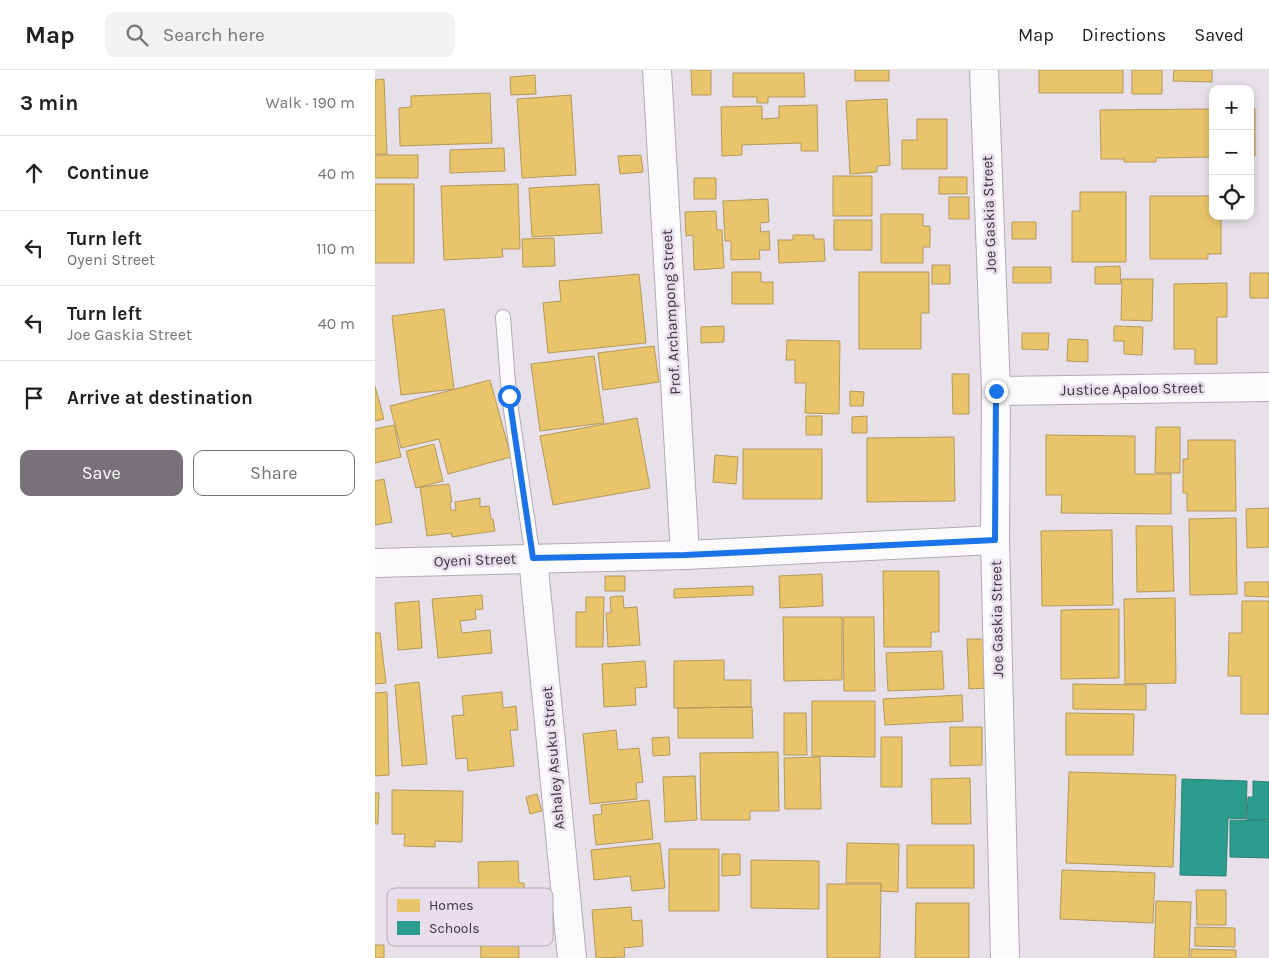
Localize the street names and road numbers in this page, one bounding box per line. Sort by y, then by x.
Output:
street label: Joe Gaskia Street [978,155,1000,273]
street label: Prof. Archampong Street [658,228,684,395]
street label: Justice Apaloo Street [1060,379,1204,399]
street label: Oyeni Street [433,550,517,570]
street label: Joe Gaskia Street [987,560,1007,678]
street label: Ashaley Asuku Street [538,685,568,831]

